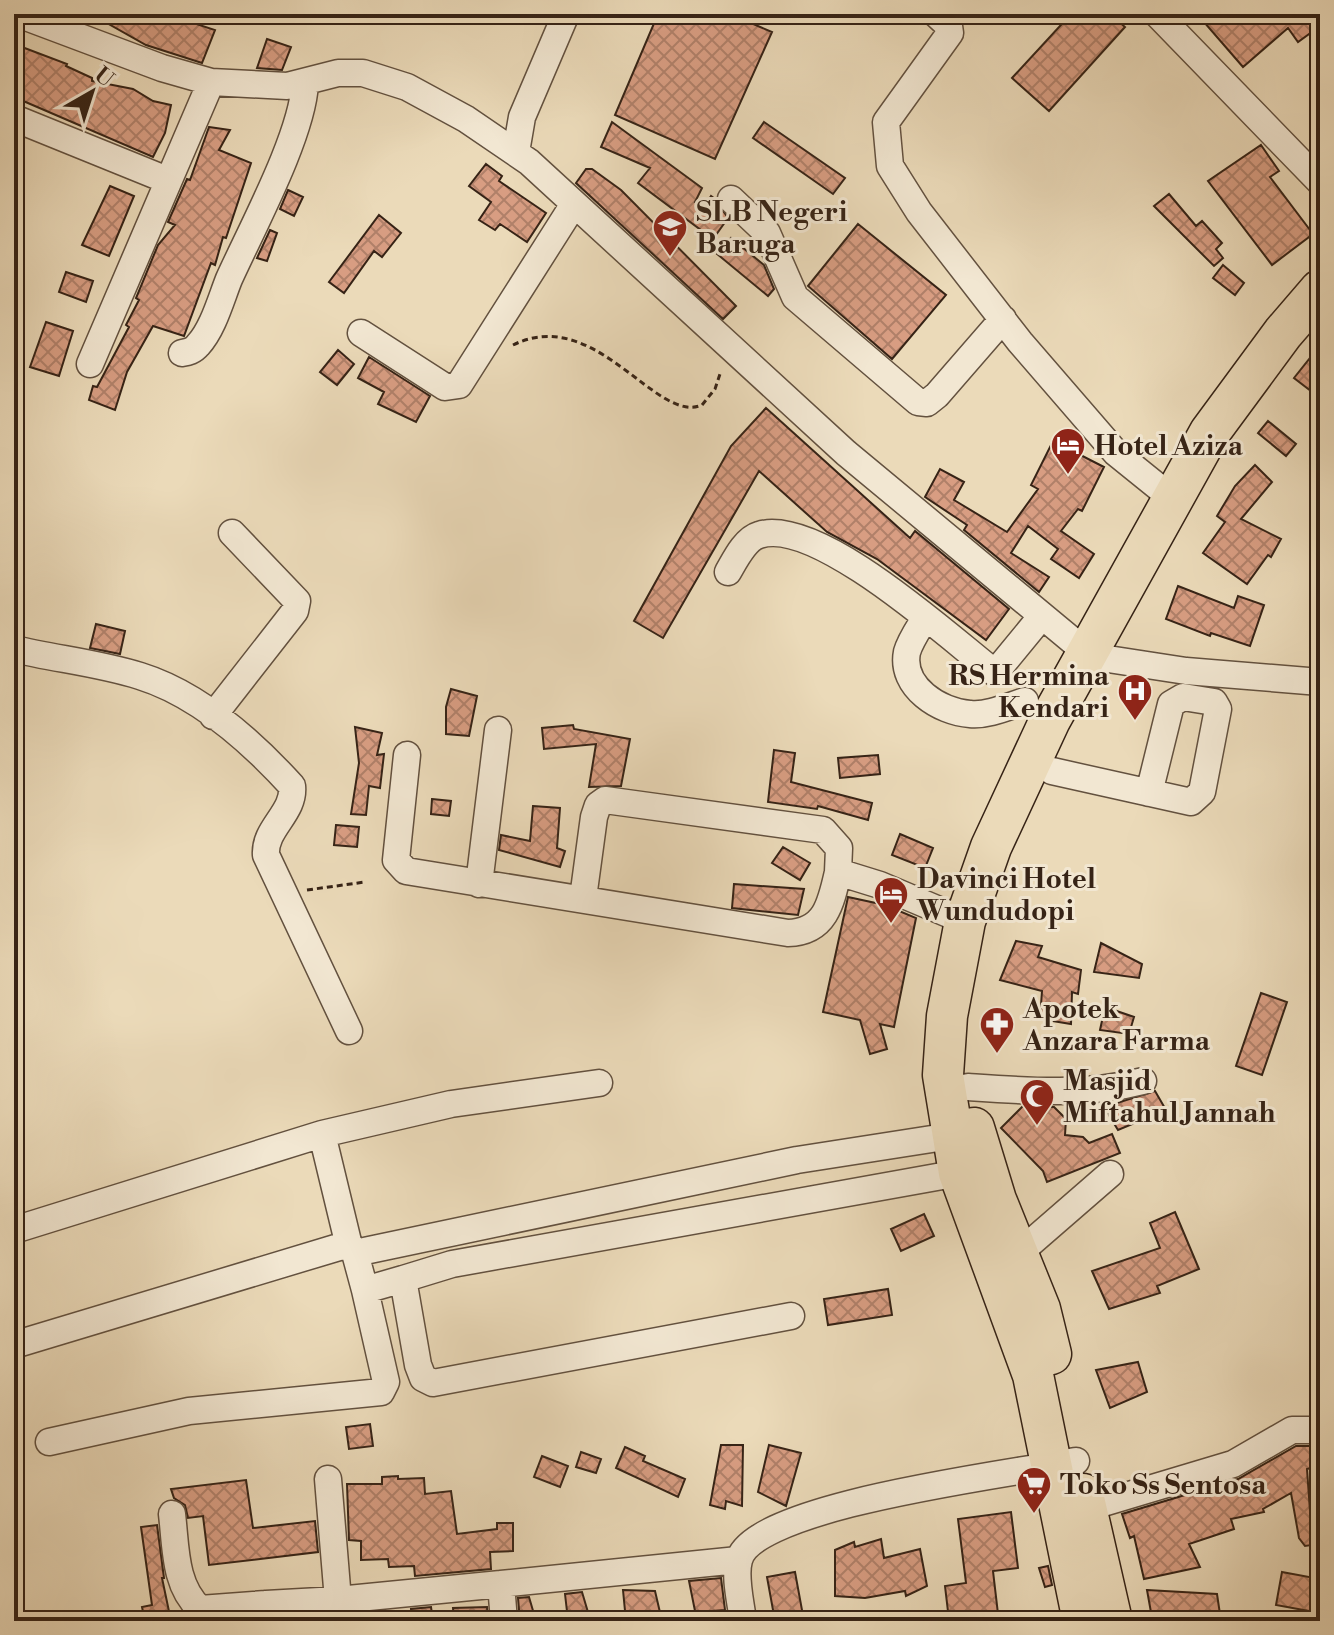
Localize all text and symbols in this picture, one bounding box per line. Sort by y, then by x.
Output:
north arrow [52,52,132,132]
text: U [89,62,119,93]
place label: SLB Negeri Baruga [696,195,848,262]
school or university icon: SLB Negeri Baruga [651,208,689,258]
hotel icon: Hotel Aziza [1049,426,1087,476]
place label: Hotel Aziza [1094,429,1244,464]
place label: RS Hermina Kendari [948,659,1110,726]
hospital icon: RS Hermina Kendari [1116,672,1154,722]
place label: Davinci Hotel Wundudopi [916,862,1096,929]
hotel icon: Davinci Hotel Wundudopi [872,875,910,925]
place label: Apotek Anzara Farma [1022,992,1211,1059]
pharmacy icon: Apotek Anzara Farma [978,1005,1016,1055]
place label: Masjid Miftahul Jannah [1063,1064,1276,1131]
mosque icon: Masjid Miftahul Jannah [1018,1077,1056,1127]
supermarket icon: Toko Ss Sentosa [1015,1465,1053,1515]
place label: Toko Ss Sentosa [1060,1468,1267,1503]

